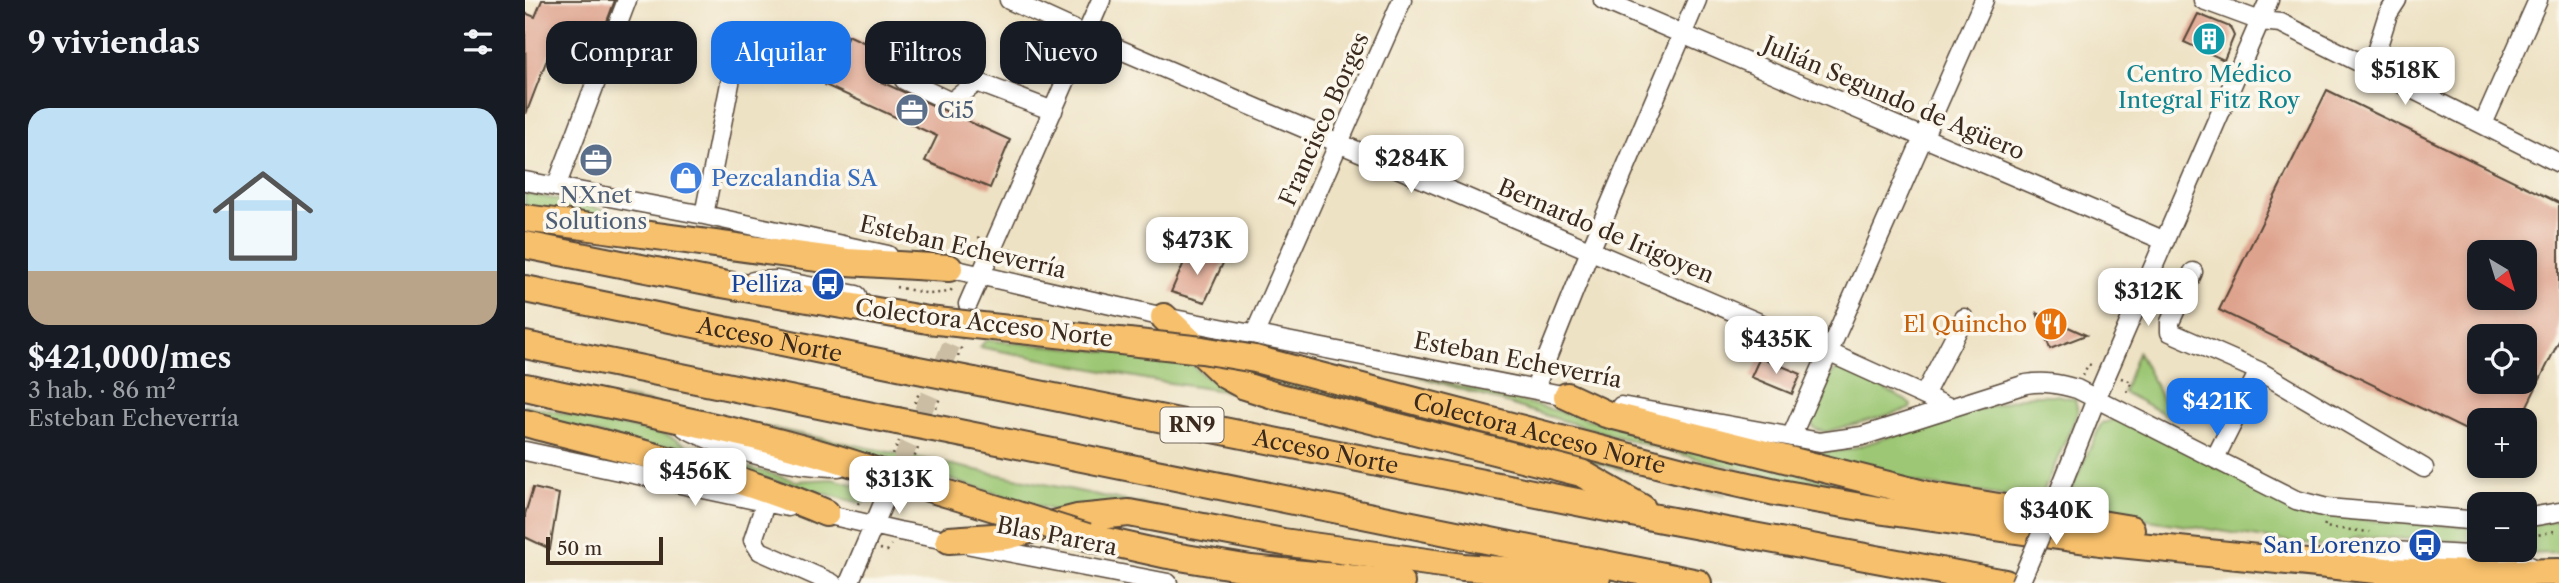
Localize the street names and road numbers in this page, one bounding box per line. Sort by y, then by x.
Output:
street label: Francisco Borges [1273,28,1375,210]
street label: Julián Segundo de Agüero [1756,29,2029,166]
street label: Bernardo de Irigoyen [1494,173,1718,289]
street label: Esteban Echeverría [857,210,1070,285]
street label: Colectora Acceso Norte [853,293,1115,353]
street label: Acceso Norte [694,311,845,368]
street label: Esteban Echeverría [1412,326,1625,394]
street label: Colectora Acceso Norte [1410,387,1669,480]
road number: RN9 [1161,408,1223,442]
street label: Acceso Norte [1250,423,1401,480]
street label: Blas Parera [994,511,1120,562]

